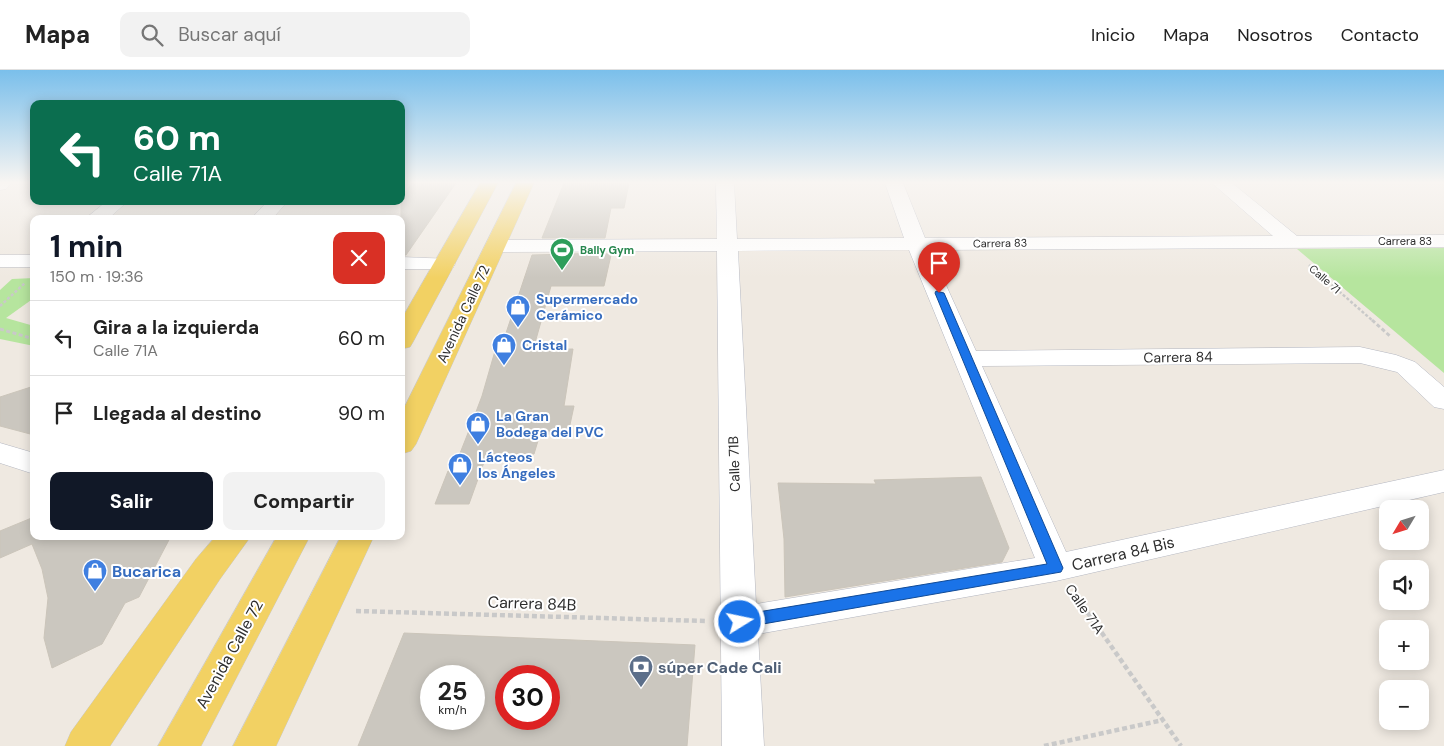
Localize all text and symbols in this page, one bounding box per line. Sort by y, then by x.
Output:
search box [120,12,470,57]
text: Mapa [25,19,90,50]
icon: search [138,21,166,49]
text: Buscar aquí [178,22,281,47]
text: Inicio [1091,23,1135,47]
text: Mapa [1163,23,1209,47]
text: Nosotros [1237,23,1313,47]
text: Contacto [1341,23,1419,47]
text: 60 m [133,115,221,161]
icon: left [50,120,115,185]
text: Calle 71A [133,159,222,188]
text: 1 min [50,227,123,266]
button: close [333,232,385,284]
street label: Carrera 83 [1378,234,1432,248]
street label: Carrera 83 [973,236,1027,250]
sports icon: Bally Gym [549,237,575,271]
pin [918,242,960,293]
place label: Bally Gym [580,243,634,257]
icon: arrive [925,249,953,277]
street label: Calle 71 [1306,261,1344,297]
street label: Avenida Calle 72 [432,262,494,366]
text: 150 m · 19:36 [50,266,144,287]
place label: Supermercado Cerámico [536,290,638,324]
shop icon: Supermercado Cerámico [505,294,531,328]
text: Gira a la izquierda [93,315,259,340]
icon: left [50,324,78,352]
text: 60 m [338,326,385,351]
shop icon: Cristal [491,332,517,366]
place label: Cristal [522,336,567,354]
text: Calle 71A [93,340,158,361]
street label: Carrera 84 [1143,347,1213,367]
icon: arrive [50,399,78,427]
text: Llegada al destino [93,401,262,426]
text: 90 m [338,401,385,426]
place label: La Gran Bodega del PVC [496,407,604,441]
shop icon: La Gran Bodega del PVC [465,411,491,445]
street label: Calle 71B [724,436,744,492]
place label: Lácteos los Ángeles [478,448,556,482]
shop icon: Lácteos los Ángeles [447,452,473,486]
button: Salir [50,472,213,530]
button: Compartir [223,472,385,530]
north arrow [1379,500,1429,550]
map controls [1379,500,1429,730]
street label: Carrera 84 Bis [1070,531,1177,576]
shop icon: Bucarica [82,558,108,592]
button: sound [1379,560,1429,610]
place label: Bucarica [112,561,181,582]
street label: Calle 71A [1061,581,1109,637]
street label: Carrera 84B [487,591,577,616]
position arrow [713,595,765,647]
street label: Avenida Calle 72 [191,596,268,712]
button: + [1379,620,1429,670]
bank icon: súper Cade Cali [628,654,654,688]
place label: súper Cade Cali [658,657,782,678]
speed limit sign: 30 [495,665,560,730]
text: 25 [438,675,467,708]
button: − [1379,680,1429,730]
text: km/h [438,702,467,718]

